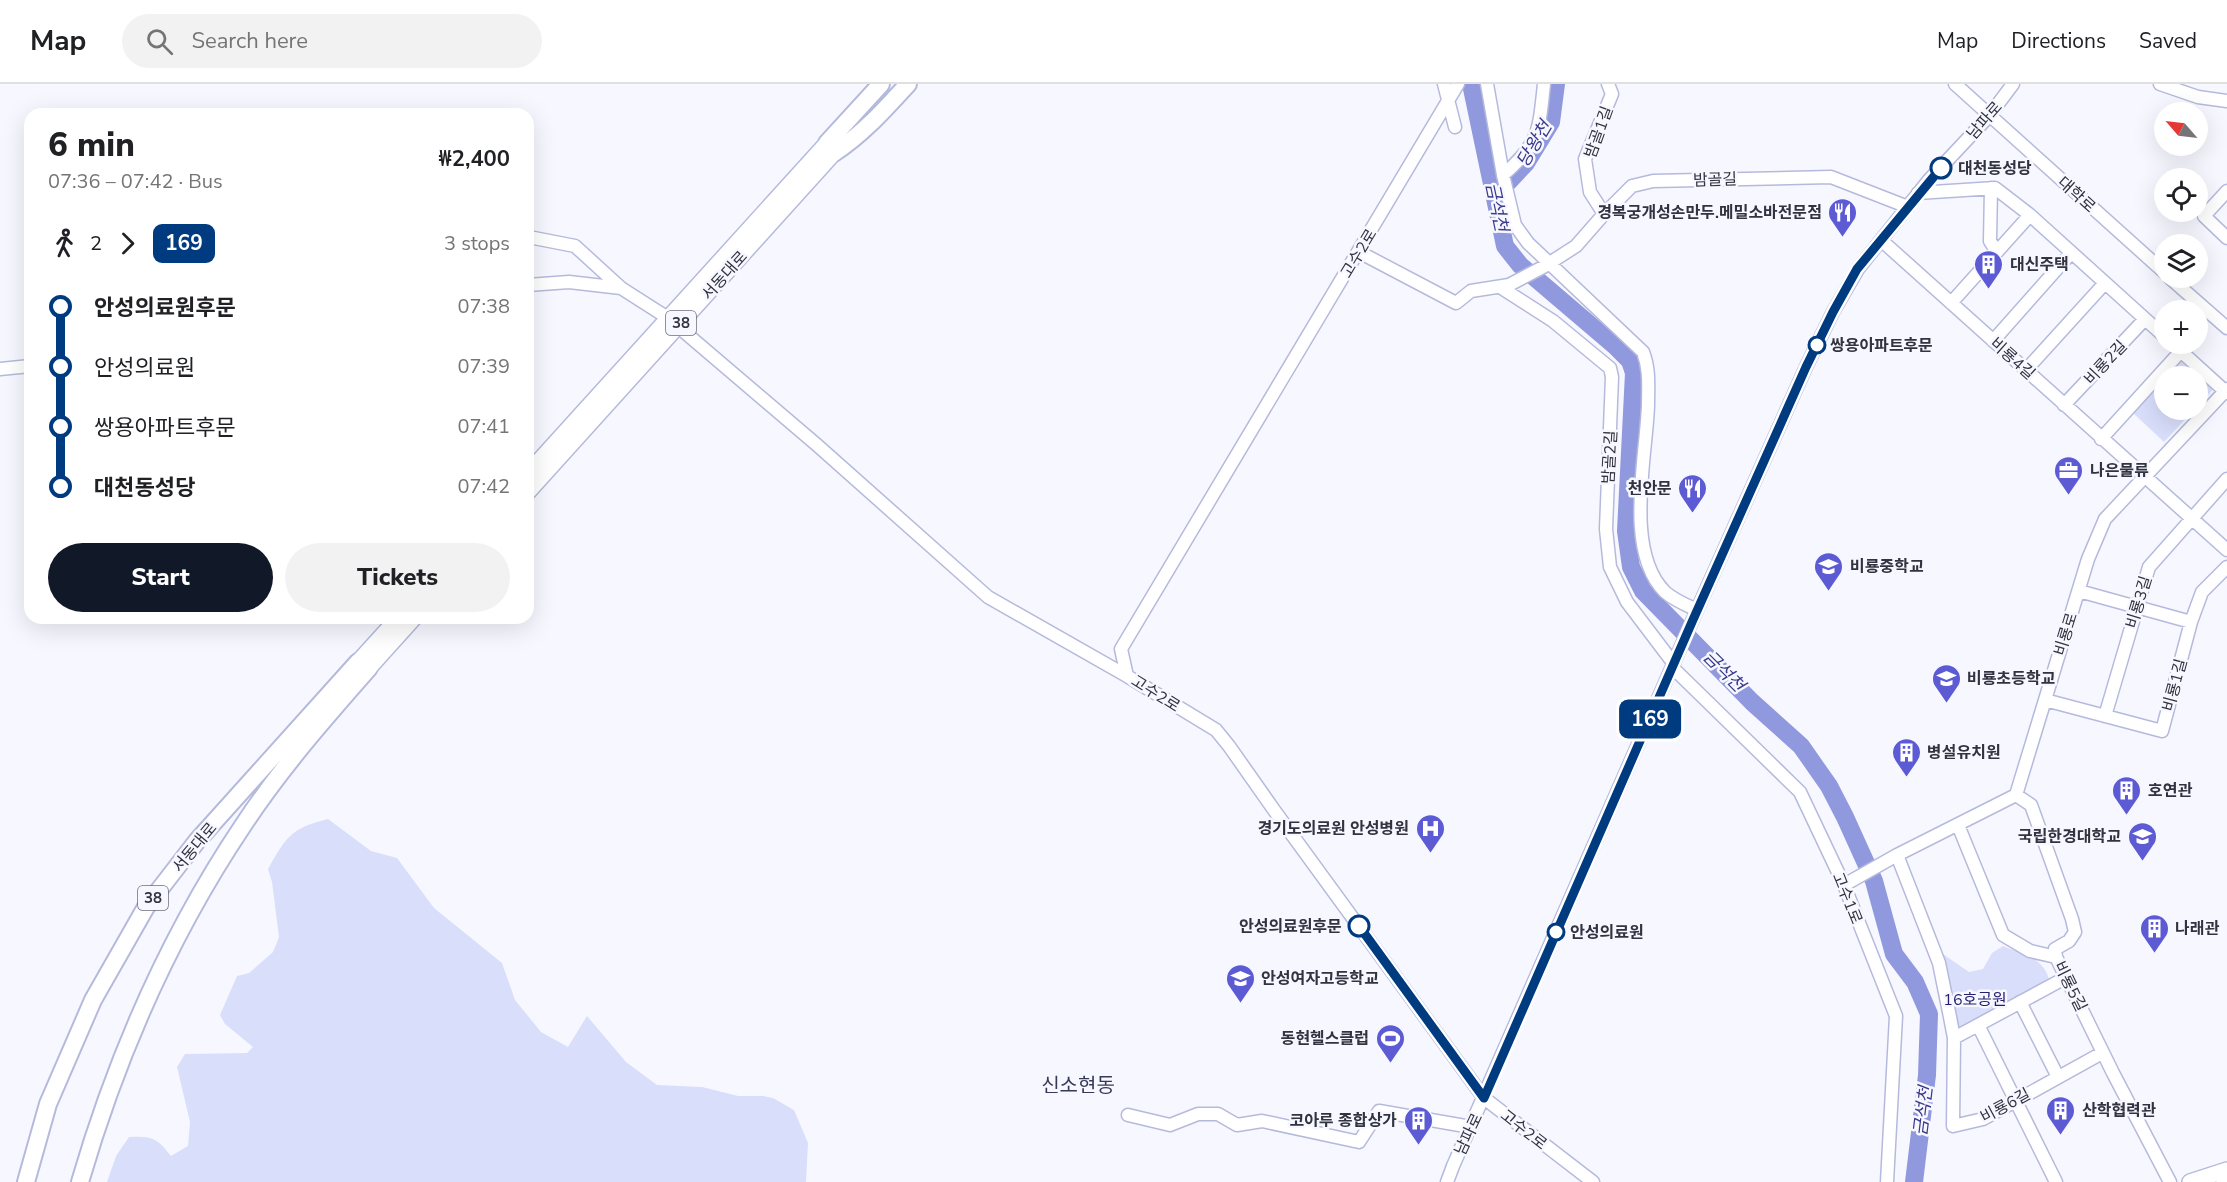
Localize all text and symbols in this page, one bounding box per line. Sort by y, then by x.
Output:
search box [122,14,542,68]
text: Map [30,22,86,60]
icon: search [143,25,176,58]
text: Search here [191,26,308,56]
text: Map [1937,27,1978,55]
text: Directions [2011,27,2106,55]
text: Saved [2139,27,2197,55]
street label: 남파로 [1962,97,2008,145]
north arrow [2154,102,2208,156]
map controls [2154,102,2208,420]
street label: 밤골1길 [1579,103,1618,161]
water label: 당왕천 [1511,114,1558,171]
text: 6 min [48,123,135,168]
text: ₩2,400 [439,144,510,174]
marker: 대천동성당 [1930,157,1952,179]
place label: 대천동성당 [1958,158,2032,180]
text: 07:36 – 07:42 · Bus [48,168,223,195]
street label: 밤골길 [1693,168,1737,192]
button: locate [2154,168,2208,222]
street label: 대학로 [2053,172,2100,218]
water label: 금석천 [1480,180,1514,236]
restaurant icon: 경복궁개성손만두.메밀소바전문점 [1827,196,1859,238]
place label: 경복궁개성손만두.메밀소바전문점 [1597,202,1822,224]
street label: 고수2로 [1336,225,1382,282]
icon: walk [48,227,81,260]
icon: forward [111,227,144,260]
text: 169 [165,229,203,257]
text: 2 [90,230,102,257]
text: 3 stops [444,230,510,257]
button: layers [2154,234,2208,288]
street label: 서동대로 [697,246,753,305]
building icon: 대신주택 [1973,248,2005,290]
place label: 대신주택 [2010,254,2069,276]
text: 안성의료원후문 [94,293,236,323]
text: 07:38 [457,293,510,320]
button: + [2154,300,2208,354]
road number: 38 [666,311,696,335]
street label: 비룡4길 [1985,333,2040,385]
place label: 쌍용아파트후문 [1830,335,1933,357]
marker: 쌍용아파트후문 [1808,336,1826,354]
street label: 비룡2길 [2079,336,2132,390]
text: 안성의료원 [94,353,195,383]
text: 07:39 [457,353,510,380]
button: − [2154,366,2208,420]
text: 쌍용아파트후문 [94,413,236,443]
text: 07:41 [457,413,510,440]
street label: 밤골2길 [1598,430,1622,484]
office icon: 나은물류 [2053,454,2085,496]
place label: 나은물류 [2090,460,2149,482]
restaurant icon: 천안문 [1677,472,1709,514]
text: 대천동성당 [94,473,195,503]
text: 07:42 [457,473,510,500]
place label: 천안문 [1628,478,1672,500]
button: Start [48,543,273,612]
button: Tickets [285,543,510,612]
school or university icon: 비룡중학교 [1813,550,1845,592]
place label: 비룡중학교 [1850,556,1924,578]
street label: 비룡3길 [2121,573,2157,631]
street label: 비룡로 [2049,610,2083,659]
water label: 금석천 [1698,645,1752,699]
street label: 비룡1길 [2157,656,2193,714]
school or university icon: 비룡초등학교 [1930,662,1962,704]
place label: 비룡초등학교 [1967,668,2056,690]
street label: 고수2로 [1127,670,1184,718]
line badge: 169 [1616,700,1684,738]
text: 169 [1631,705,1669,733]
building icon: 병설유치원 [1890,736,1922,778]
place label: 병설유치원 [1927,742,2001,764]
building icon: 호연관 [2111,774,2143,816]
place label: 호연관 [2148,780,2192,802]
hospital icon: 경기도의료원 안성병원 [1414,812,1446,854]
street label: 서동대로 [167,818,222,877]
place label: 경기도의료원 안성병원 [1257,818,1409,840]
school or university icon: 국립한경대학교 [2126,820,2158,862]
place label: 국립한경대학교 [2018,826,2121,848]
street label: 고수1로 [1827,869,1867,928]
road number: 38 [138,886,168,910]
building icon: 나래관 [2138,912,2170,954]
marker: 안성의료원후문 [1348,915,1370,937]
place label: 안성의료원후문 [1239,916,1342,938]
place label: 나래관 [2175,918,2219,940]
place label: 안성의료원 [1570,922,1644,944]
marker: 안성의료원 [1547,923,1565,941]
street label: 비룡5길 [2048,957,2092,1015]
school or university icon: 안성여자고등학교 [1224,962,1256,1004]
place label: 안성여자고등학교 [1261,968,1379,990]
park label: 16호공원 [1943,989,2007,1011]
sports icon: 동현헬스클럽 [1374,1022,1406,1064]
place label: 동현헬스클럽 [1281,1028,1369,1050]
district label: 신소현동 [1041,1072,1115,1099]
water label: 금석천 [1908,1082,1938,1137]
street label: 비룡6길 [1977,1084,2034,1128]
building icon: 산학협력관 [2045,1094,2077,1136]
place label: 산학협력관 [2082,1100,2156,1122]
building icon: 코아루 종합상가 [1402,1104,1434,1146]
street label: 고수2로 [1495,1105,1552,1155]
place label: 코아루 종합상가 [1290,1110,1397,1132]
street label: 남파로 [1450,1110,1488,1159]

